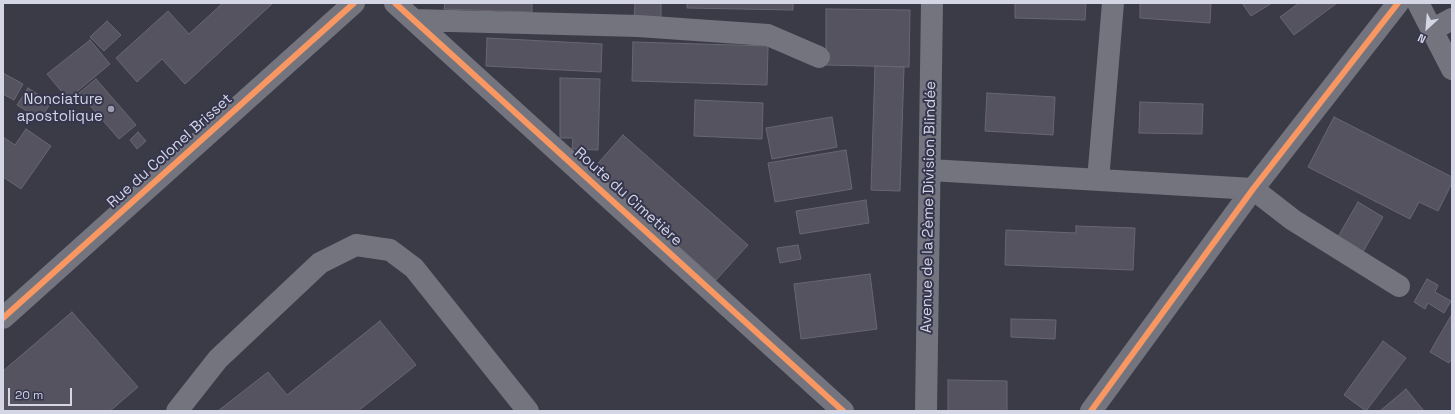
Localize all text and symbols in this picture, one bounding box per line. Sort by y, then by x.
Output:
north arrow [1407,8,1447,48]
text: N [1415,31,1428,47]
street label: Avenue de la 2ème Division Blindée [918,81,940,333]
street label: Rue du Colonel Brisset [104,90,236,212]
place label: Nonciature apostolique [17,91,103,126]
marker: Nonciature apostolique [106,104,116,114]
street label: Route du Cimetière [571,144,685,250]
scale bar [10,380,74,406]
text: 20 m [15,387,43,403]

